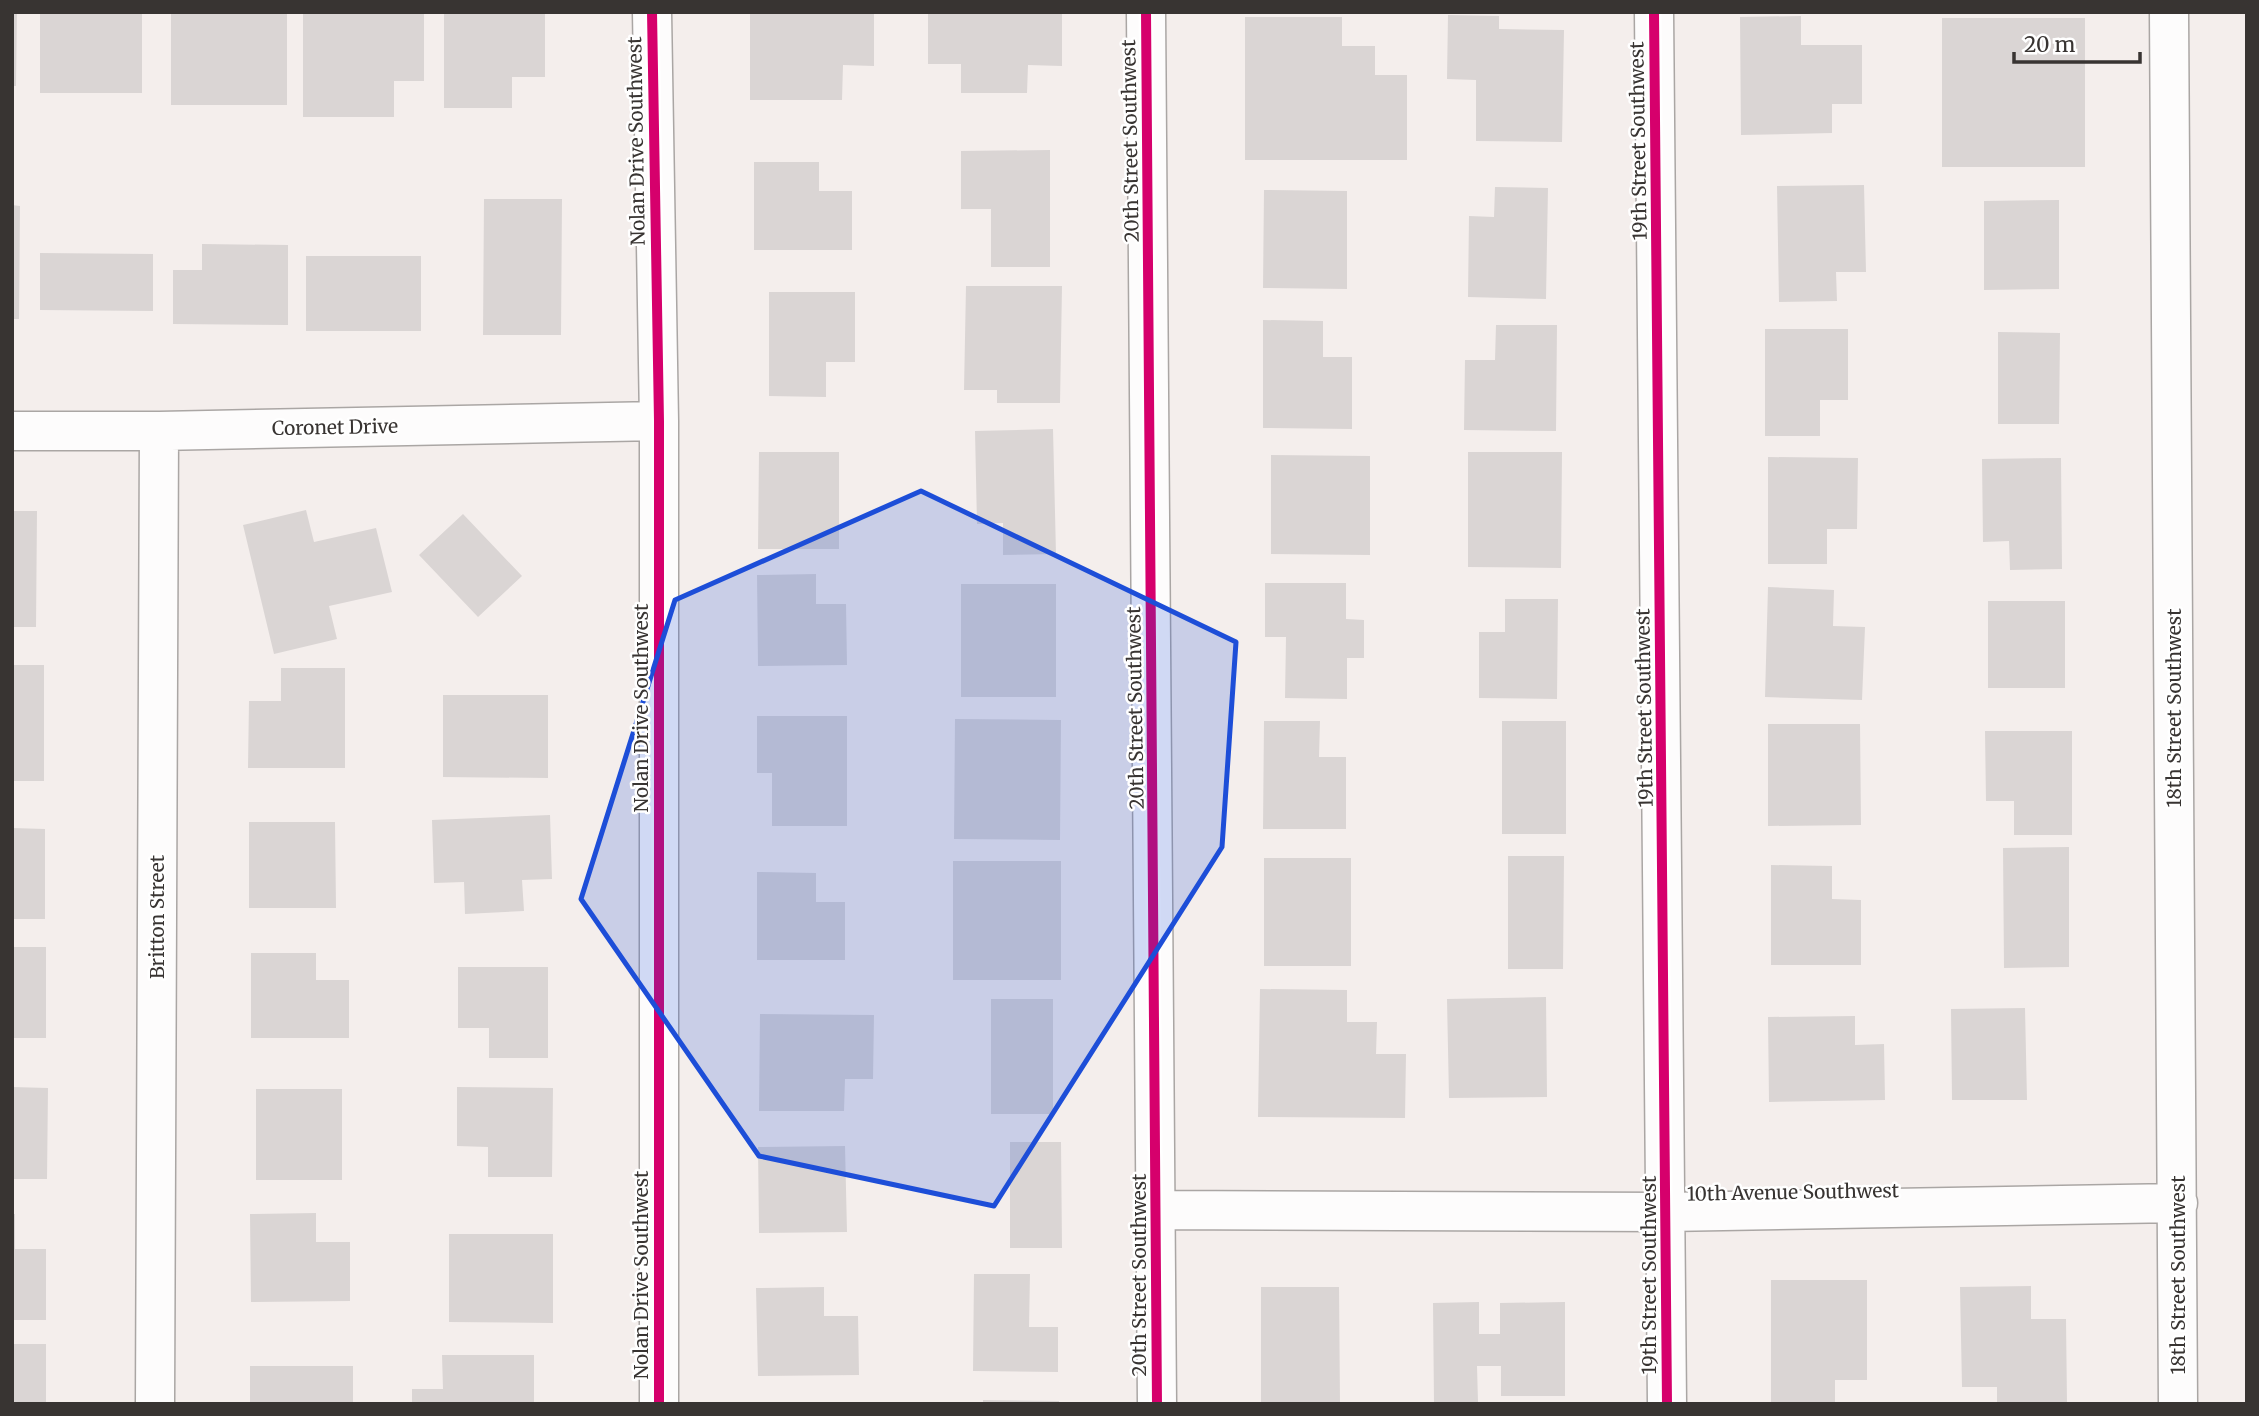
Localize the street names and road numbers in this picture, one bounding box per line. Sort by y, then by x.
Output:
street label: Nolan Drive Southwest [622,36,650,246]
street label: 20th Street Southwest [1116,39,1144,243]
street label: 19th Street Southwest [1624,41,1652,241]
street label: Coronet Drive [272,414,398,440]
street label: Nolan Drive Southwest [629,603,653,813]
street label: 20th Street Southwest [1121,606,1149,810]
street label: 19th Street Southwest [1630,608,1658,808]
street label: 18th Street Southwest [2162,608,2186,808]
street label: Britton Street [145,854,169,979]
street label: Nolan Drive Southwest [629,1170,653,1380]
street label: 20th Street Southwest [1127,1173,1151,1376]
street label: 19th Street Southwest [1637,1175,1661,1374]
street label: 18th Street Southwest [2166,1175,2190,1375]
street label: 10th Avenue Southwest [1687,1178,1900,1206]

